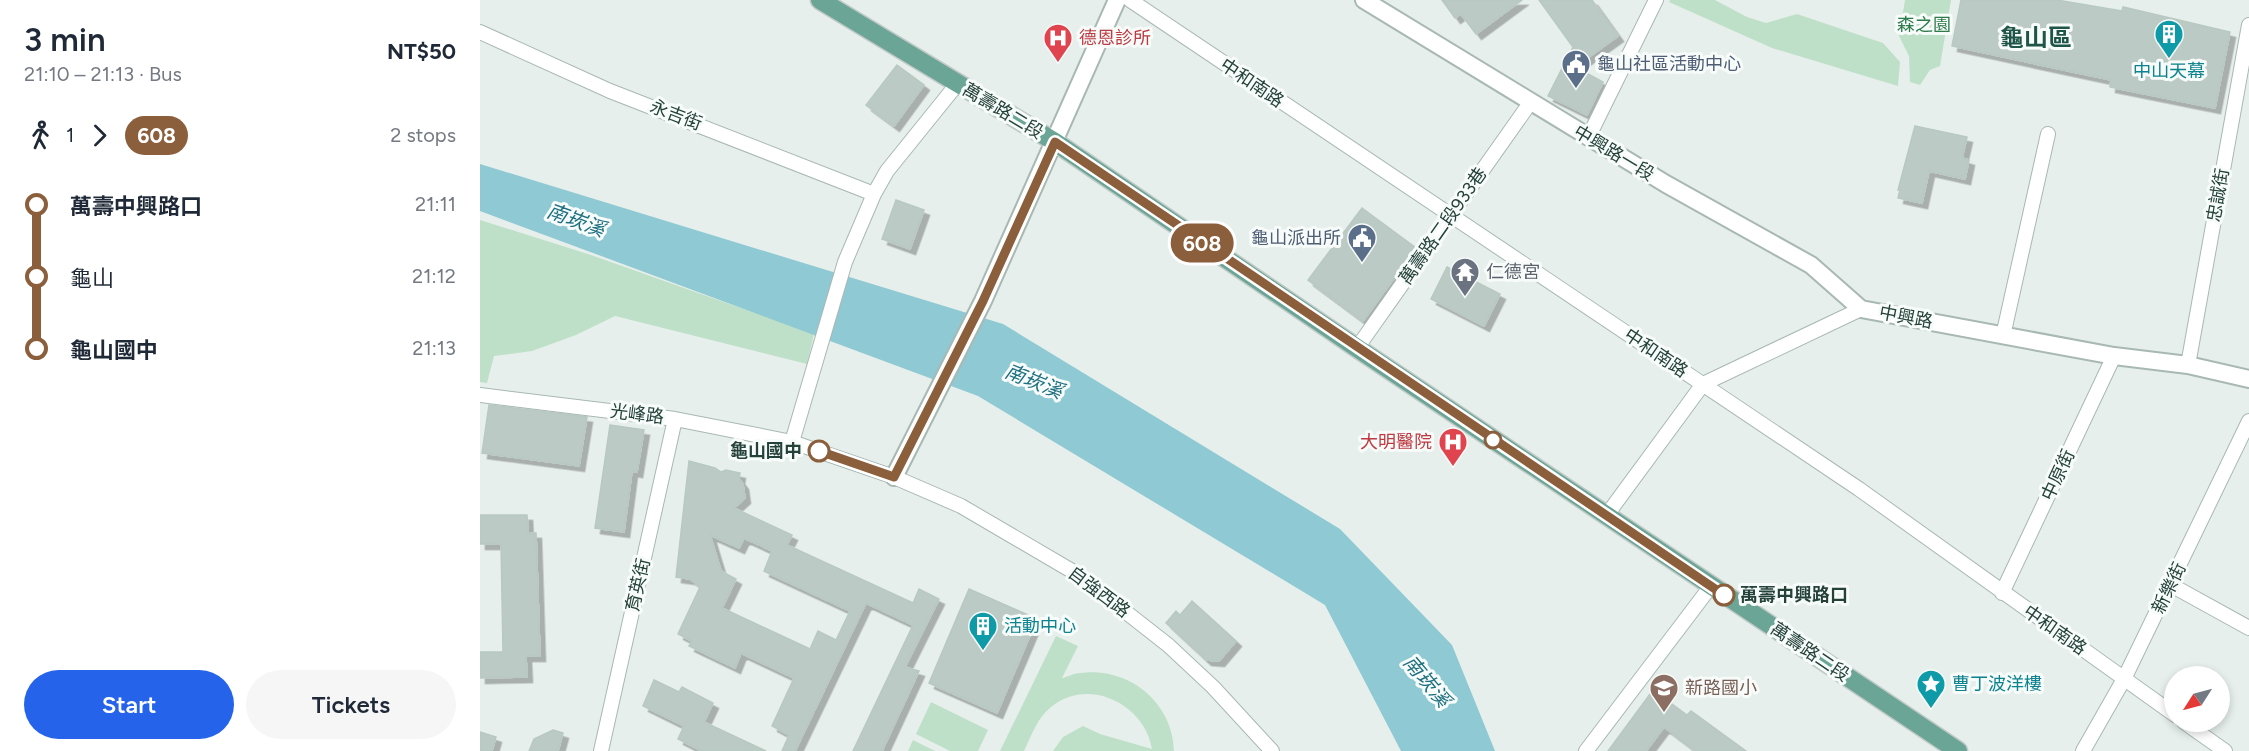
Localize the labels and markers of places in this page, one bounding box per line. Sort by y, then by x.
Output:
building icon: 中山天幕 [2153,18,2185,60]
hospital icon: 德恩診所 [1042,22,1074,64]
place label: 德恩診所 [1079,27,1151,49]
public building icon: 龜山社區活動中心 [1560,48,1592,90]
place label: 龜山社區活動中心 [1597,53,1741,75]
place label: 中山天幕 [2133,60,2205,82]
public building icon: 龜山派出所 [1346,222,1378,264]
place label: 龜山派出所 [1251,227,1341,249]
temple icon: 仁德宮 [1449,256,1481,298]
place label: 仁德宮 [1486,261,1540,283]
hospital icon: 大明醫院 [1437,426,1469,468]
place label: 大明醫院 [1360,431,1432,453]
unlabelled marker [1484,431,1502,449]
place label: 龜山國中 [730,440,802,462]
marker: 龜山國中 [808,440,830,462]
marker: 萬壽中興路口 [1713,584,1735,606]
place label: 萬壽中興路口 [1740,584,1848,606]
building icon: 活動中心 [967,610,999,652]
place label: 活動中心 [1004,615,1076,637]
place icon: 曹丁波洋樓 [1915,668,1947,710]
school or university icon: 新路國小 [1648,672,1680,714]
place label: 曹丁波洋樓 [1952,673,2042,695]
place label: 新路國小 [1685,677,1757,699]

